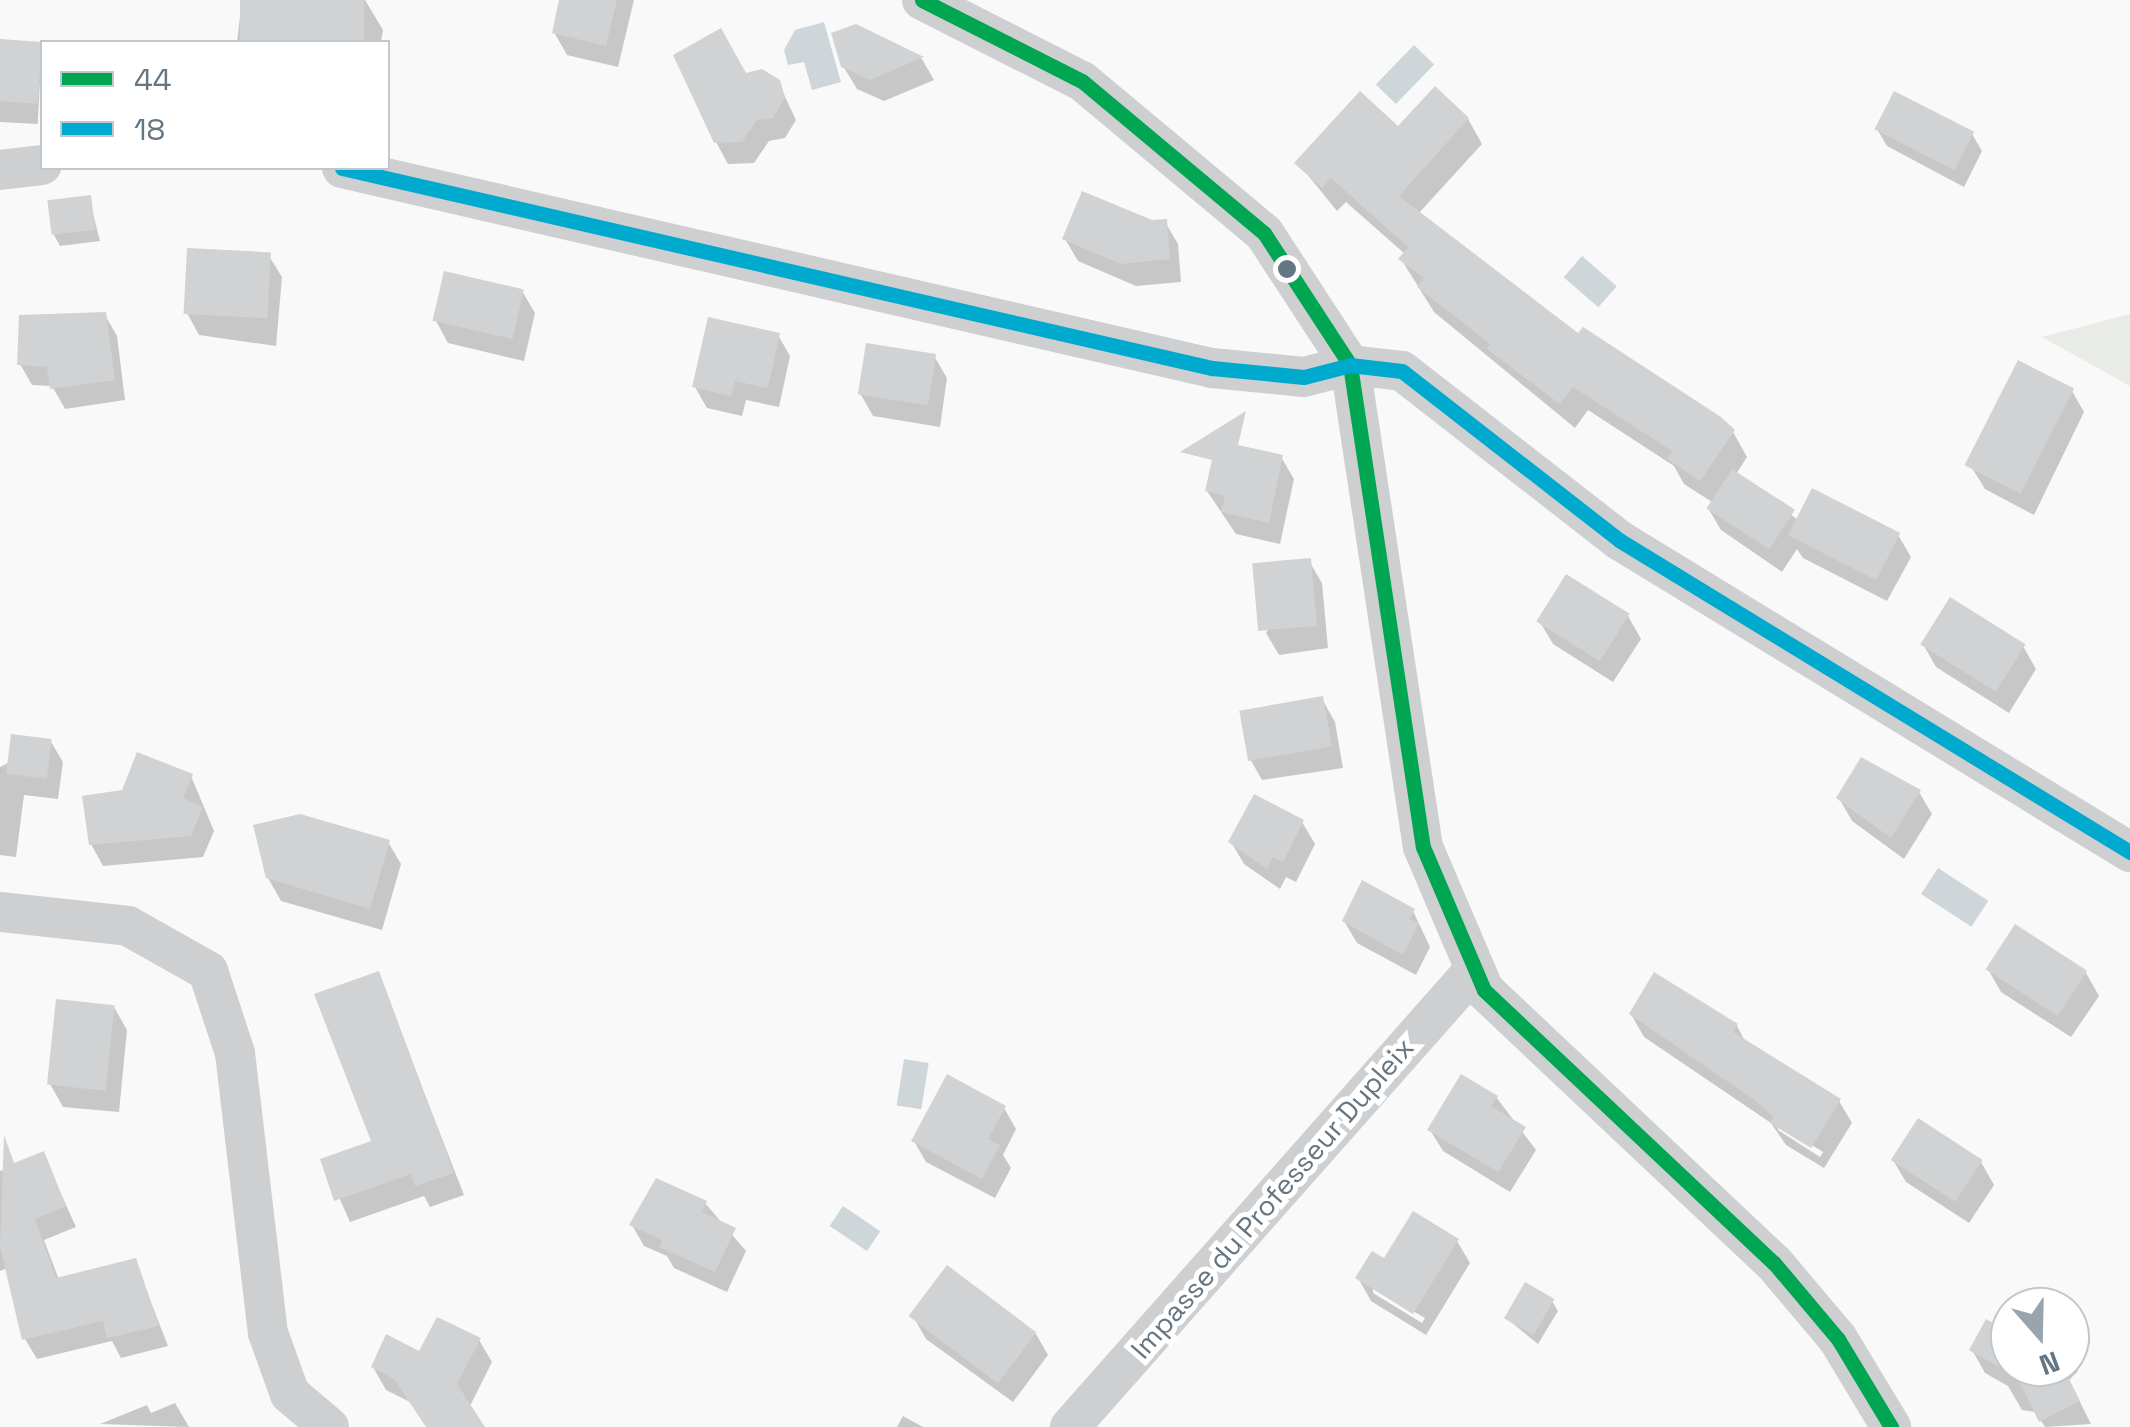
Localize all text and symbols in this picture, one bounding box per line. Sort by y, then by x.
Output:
legend [40,40,390,170]
text: 44 [134,60,172,99]
text: 18 [134,110,165,149]
unlabelled marker [1277,259,1297,279]
street label: Impasse du Professeur Dupleix [1123,1031,1421,1365]
north arrow [1990,1287,2090,1387]
text: N [2035,1343,2065,1383]

